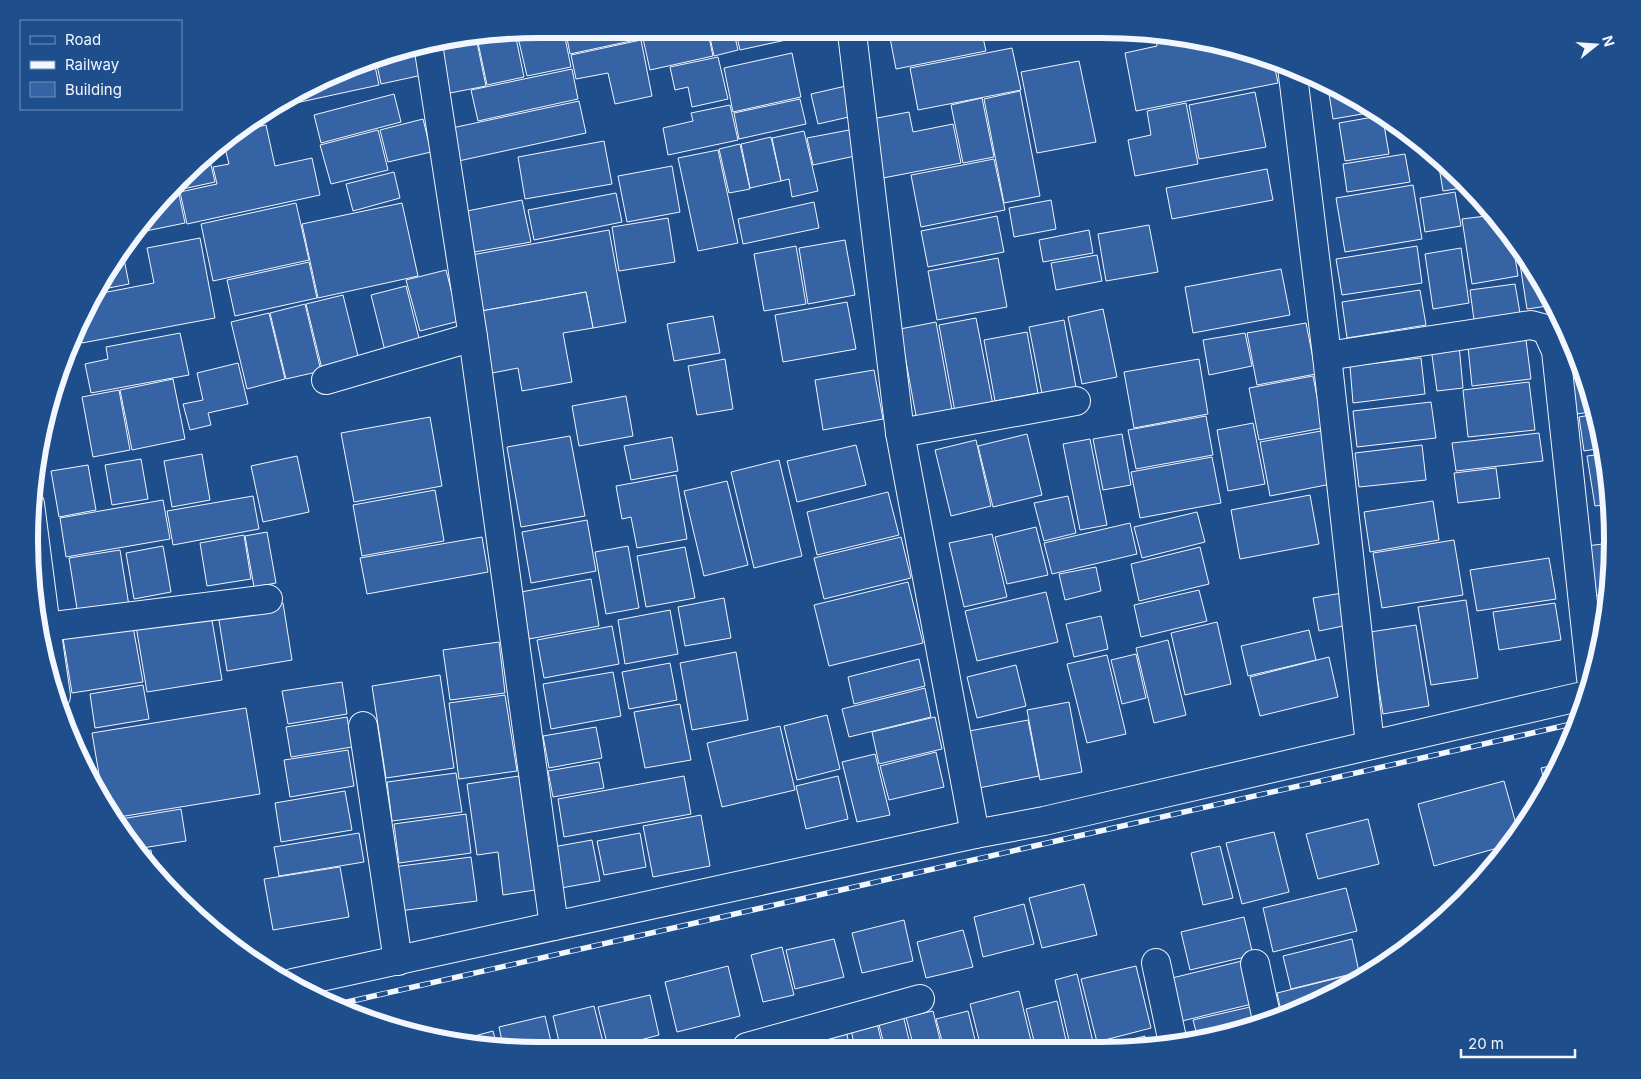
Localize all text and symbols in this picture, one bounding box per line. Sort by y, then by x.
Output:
legend [20,20,182,110]
north arrow [1571,20,1621,70]
text: Road [65,30,101,49]
text: N [1599,33,1619,49]
text: Railway [65,55,120,74]
text: Building [65,80,122,99]
scale bar [1461,1026,1575,1058]
text: 20 m [1468,1034,1504,1053]

